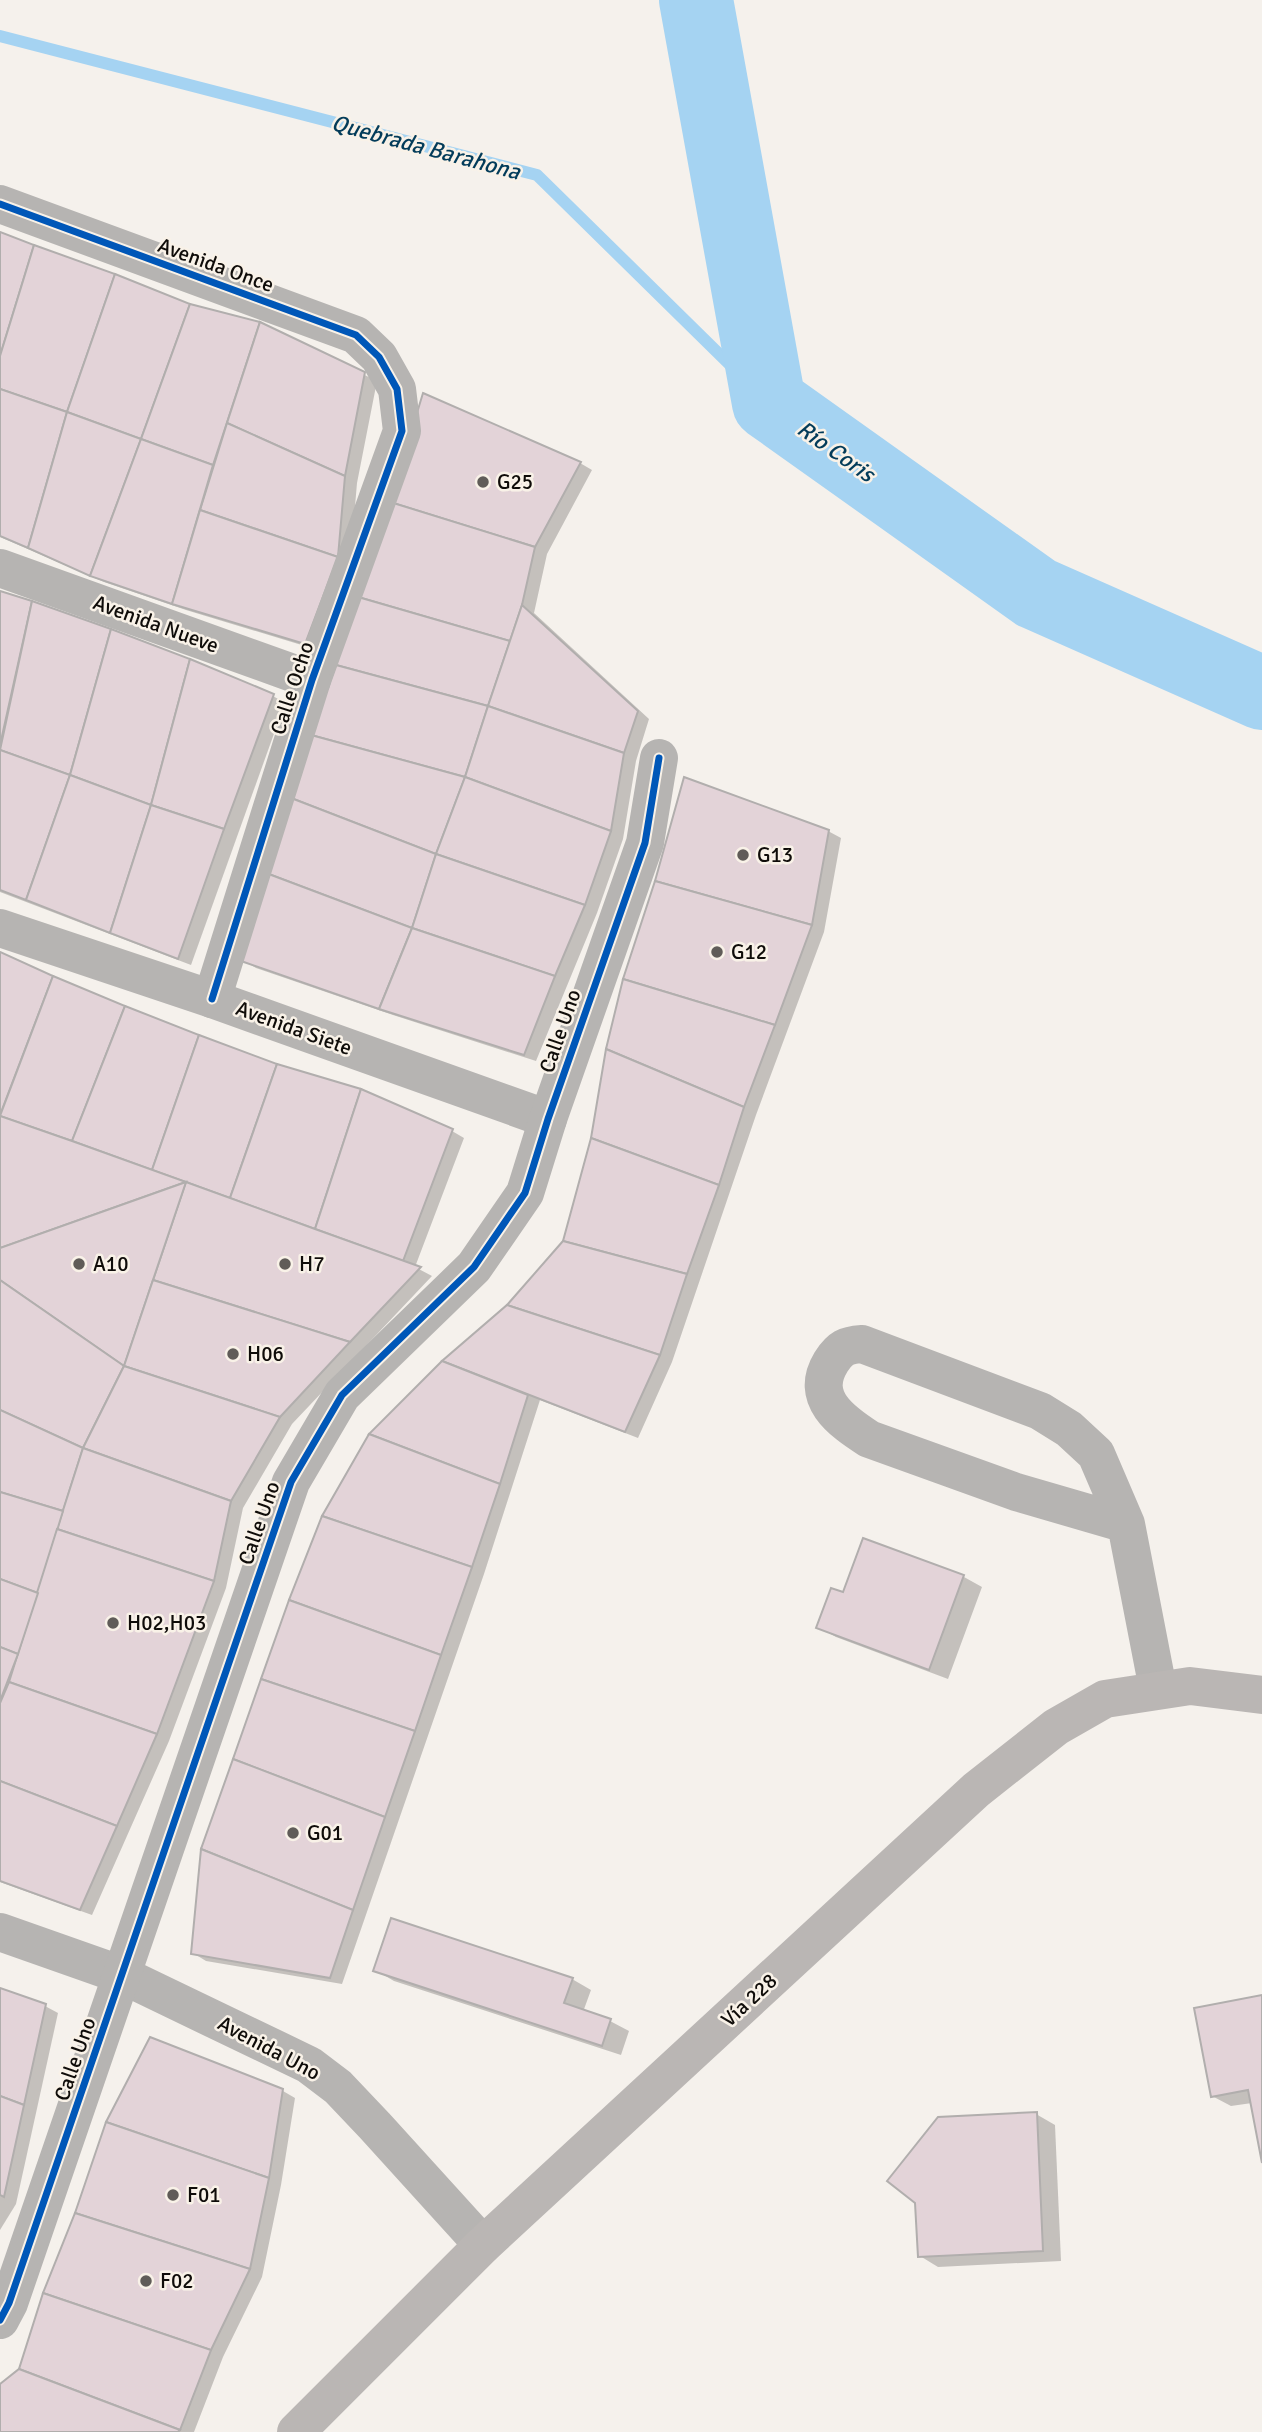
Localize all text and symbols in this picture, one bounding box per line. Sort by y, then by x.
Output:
water label: Quebrada Barahona [328,108,525,187]
street label: Avenida Once [155,232,277,298]
water label: Río Coris [791,414,882,490]
place label: G25 [497,469,533,495]
marker: G25 [475,474,491,490]
street label: Avenida Nueve [90,589,222,659]
street label: Calle Ocho [265,638,319,738]
place label: G13 [757,842,793,868]
marker: G13 [735,847,751,863]
place label: G12 [731,939,767,965]
marker: G12 [709,944,725,960]
street label: Calle Uno [534,986,586,1076]
street label: Avenida Siete [233,995,355,1061]
place label: A10 [93,1251,129,1277]
place label: H7 [299,1251,325,1277]
marker: A10 [71,1256,87,1272]
marker: H7 [277,1256,293,1272]
place label: H06 [247,1341,284,1367]
marker: H06 [225,1346,241,1362]
street label: Calle Uno [233,1478,285,1568]
place label: H02,H03 [127,1610,206,1636]
marker: H02,H03 [105,1615,121,1631]
place label: G01 [307,1820,343,1846]
marker: G01 [285,1825,301,1841]
street label: Vía 228 [716,1968,782,2032]
street label: Avenida Uno [213,2010,325,2086]
street label: Calle Uno [49,2014,101,2104]
place label: F01 [187,2182,221,2208]
marker: F01 [165,2187,181,2203]
place label: F02 [160,2268,194,2294]
marker: F02 [138,2273,154,2289]

